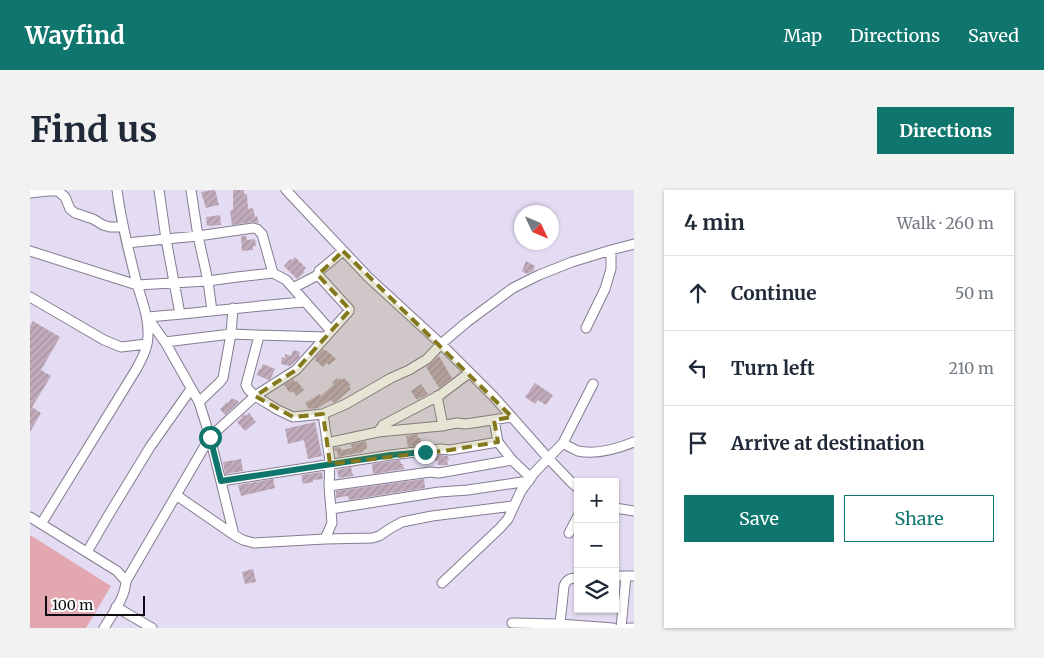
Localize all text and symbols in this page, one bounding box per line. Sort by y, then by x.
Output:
text: Wayfind [25,20,125,51]
text: Map [784,24,822,47]
text: Directions [850,24,940,47]
text: Saved [968,24,1019,47]
button: Directions [877,107,1014,154]
text: Find us [30,108,157,152]
north arrow [514,205,559,250]
text: 4 min [684,209,745,236]
text: Walk · 260 m [897,213,994,233]
icon: ahead [684,279,712,307]
text: Continue [731,281,817,305]
text: 50 m [955,283,994,303]
icon: left [684,354,712,382]
text: Turn left [731,356,815,380]
text: 210 m [949,358,994,378]
route start [199,426,222,449]
icon: arrive [684,429,712,457]
text: Arrive at destination [731,431,925,455]
route end [414,441,437,464]
map controls [574,478,619,613]
button: + [574,478,619,523]
button: Save [684,495,834,542]
button: Share [844,495,994,542]
button: − [574,523,619,568]
button: layers [574,568,619,613]
scale bar [45,593,145,616]
text: 100 m [52,596,93,614]

